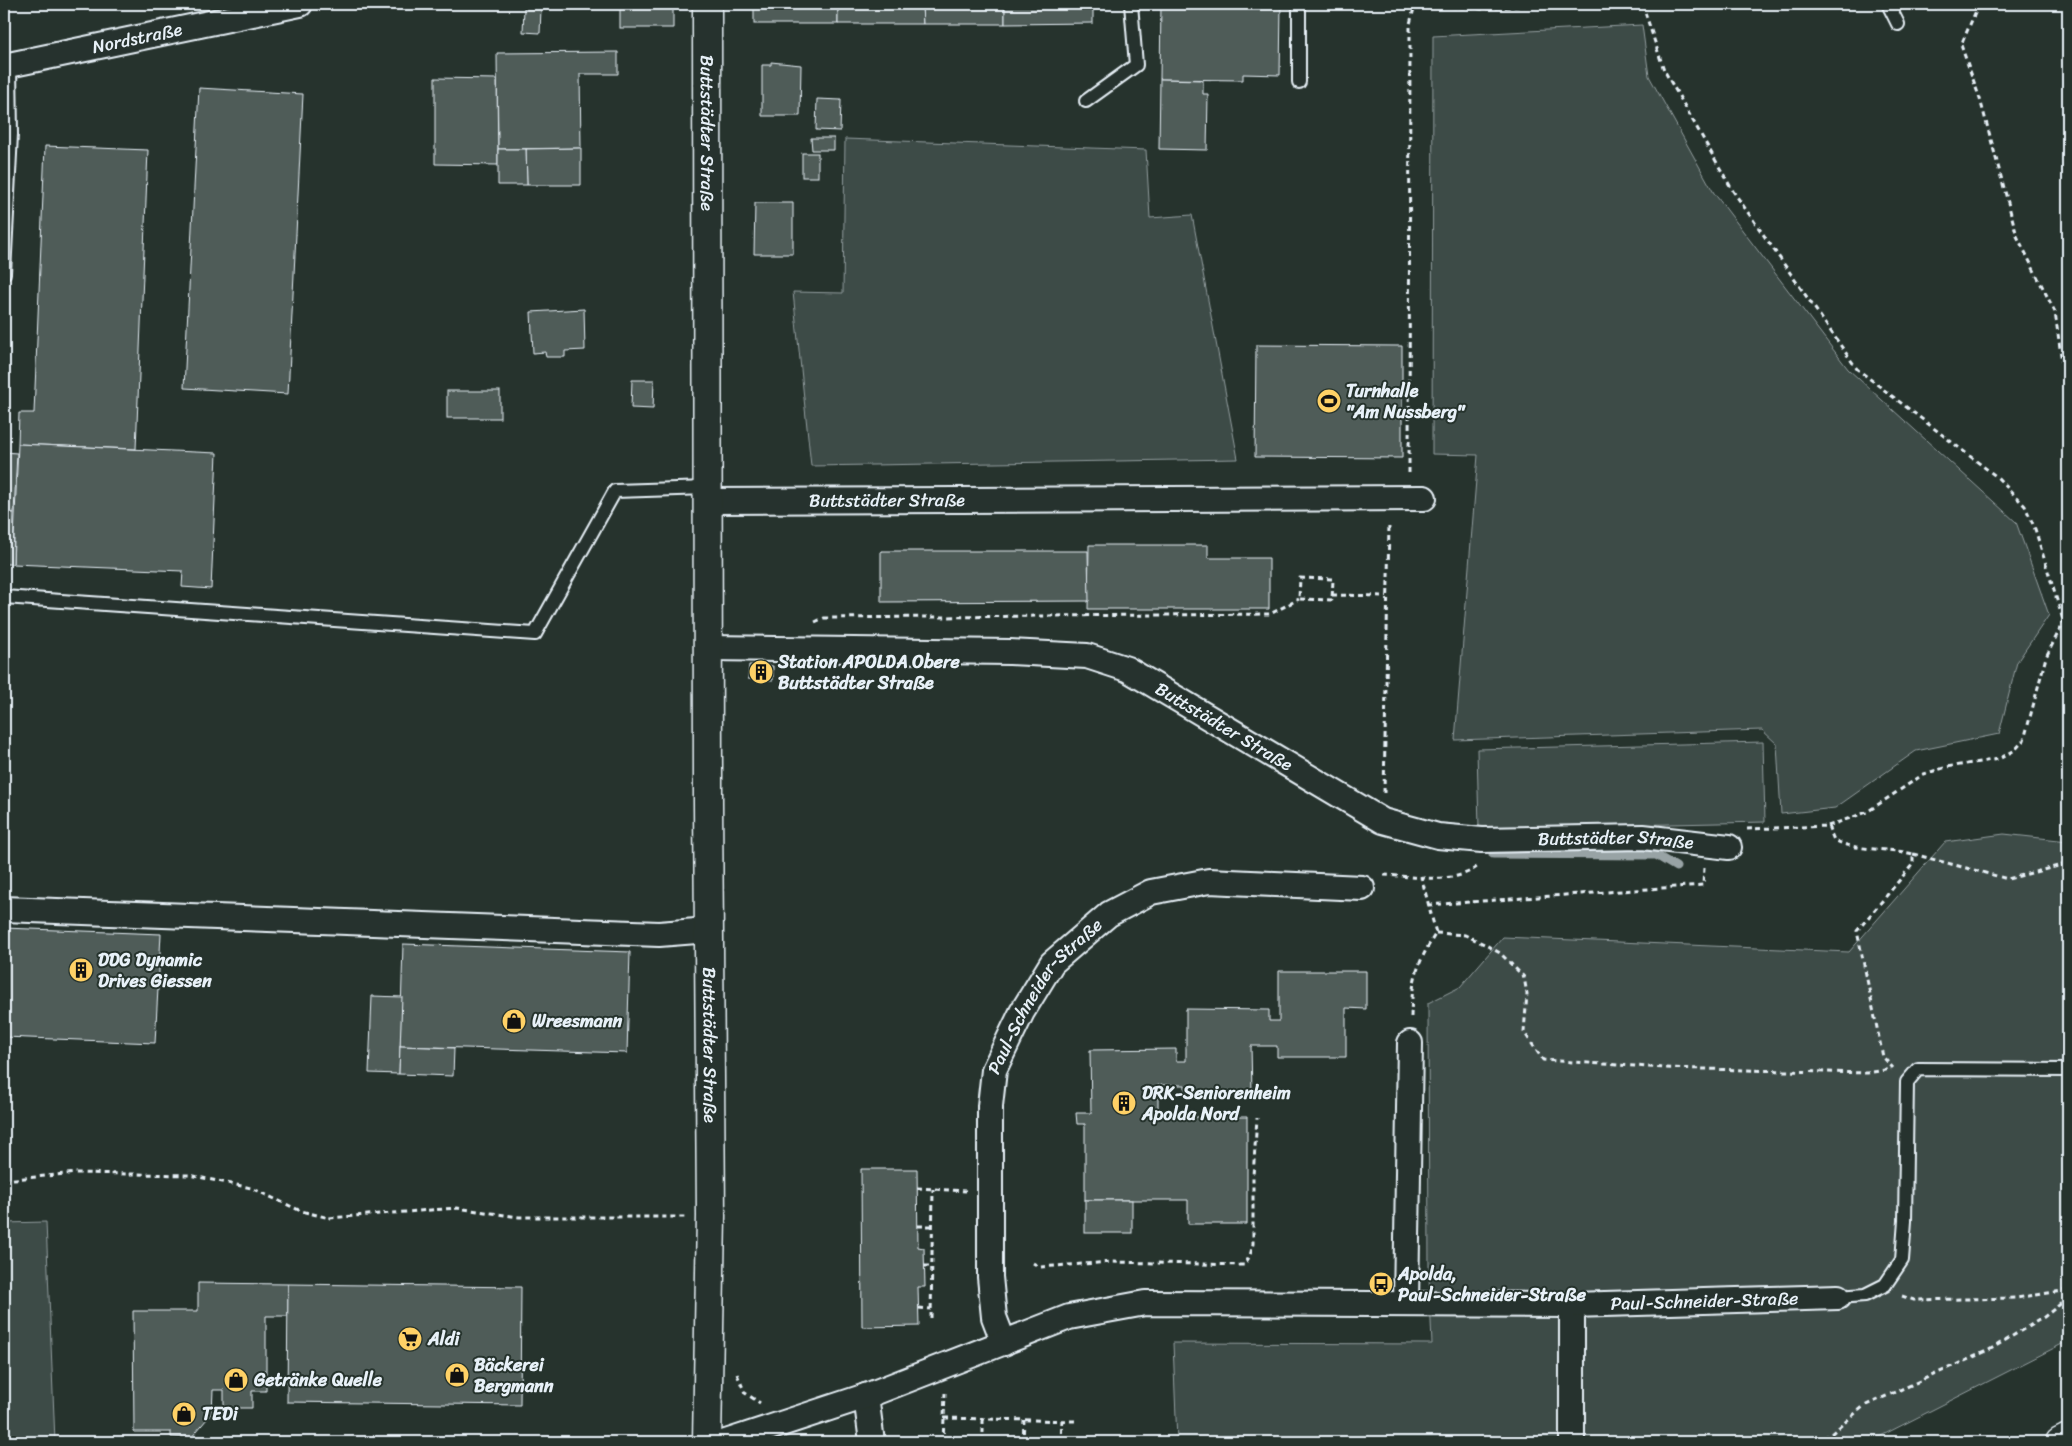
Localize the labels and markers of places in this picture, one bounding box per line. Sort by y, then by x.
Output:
place label: Turnhalle "Am Nussberg" [1346,375,1466,428]
sports icon: Turnhalle "Am Nussberg" [1316,388,1342,414]
place label: Station APOLDA Obere Buttstädter Straße [777,646,960,699]
building icon: Station APOLDA Obere Buttstädter Straße [748,659,774,685]
place label: DDG Dynamic Drives Giessen [98,944,212,997]
building icon: DDG Dynamic Drives Giessen [68,957,94,983]
place label: Wreesmann [532,1005,623,1037]
shop icon: Wreesmann [501,1008,527,1034]
place label: DRK-Seniorenheim Apolda Nord [1141,1077,1291,1130]
building icon: DRK-Seniorenheim Apolda Nord [1111,1090,1137,1116]
place label: Apolda, Paul-Schneider-Straße [1397,1258,1587,1311]
bus stop icon: Apolda, Paul-Schneider-Straße [1368,1271,1394,1297]
place label: Aldi [427,1323,460,1355]
supermarket icon: Aldi [397,1326,423,1352]
place label: Bäckerei Bergmann [474,1349,554,1402]
shop icon: Bäckerei Bergmann [444,1362,470,1388]
place label: Getränke Quelle [253,1364,383,1396]
shop icon: Getränke Quelle [223,1367,249,1393]
place label: TEDi [202,1398,239,1430]
shop icon: TEDi [171,1401,197,1427]

